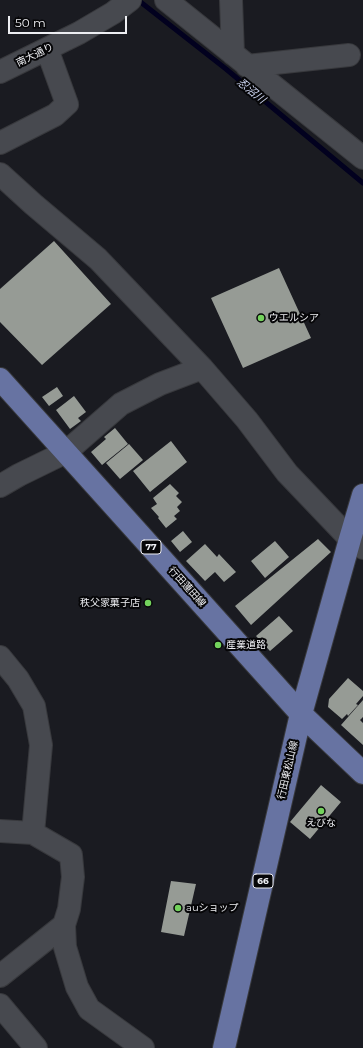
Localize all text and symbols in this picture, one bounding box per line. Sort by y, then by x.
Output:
scale bar [10,8,129,34]
text: 50 m [15,15,46,30]
street label: 南大通り [14,41,56,69]
water label: 忍沼川 [234,75,268,107]
place label: ウエルシア [269,312,319,324]
marker: ウエルシア [256,313,266,323]
road number: 77 [141,540,161,554]
street label: 行田蓮田線 [166,564,208,610]
place label: 秩父家菓子店 [80,597,140,609]
marker: 秩父家菓子店 [143,598,153,608]
place label: 産業道路 [226,639,266,651]
marker: 産業道路 [213,640,223,650]
street label: 行田東松山線 [275,739,301,801]
marker: えびな [316,806,326,816]
place label: えびな [306,817,336,829]
road number: 66 [253,874,273,888]
place label: auショップ [186,902,239,914]
marker: auショップ [173,903,183,913]

